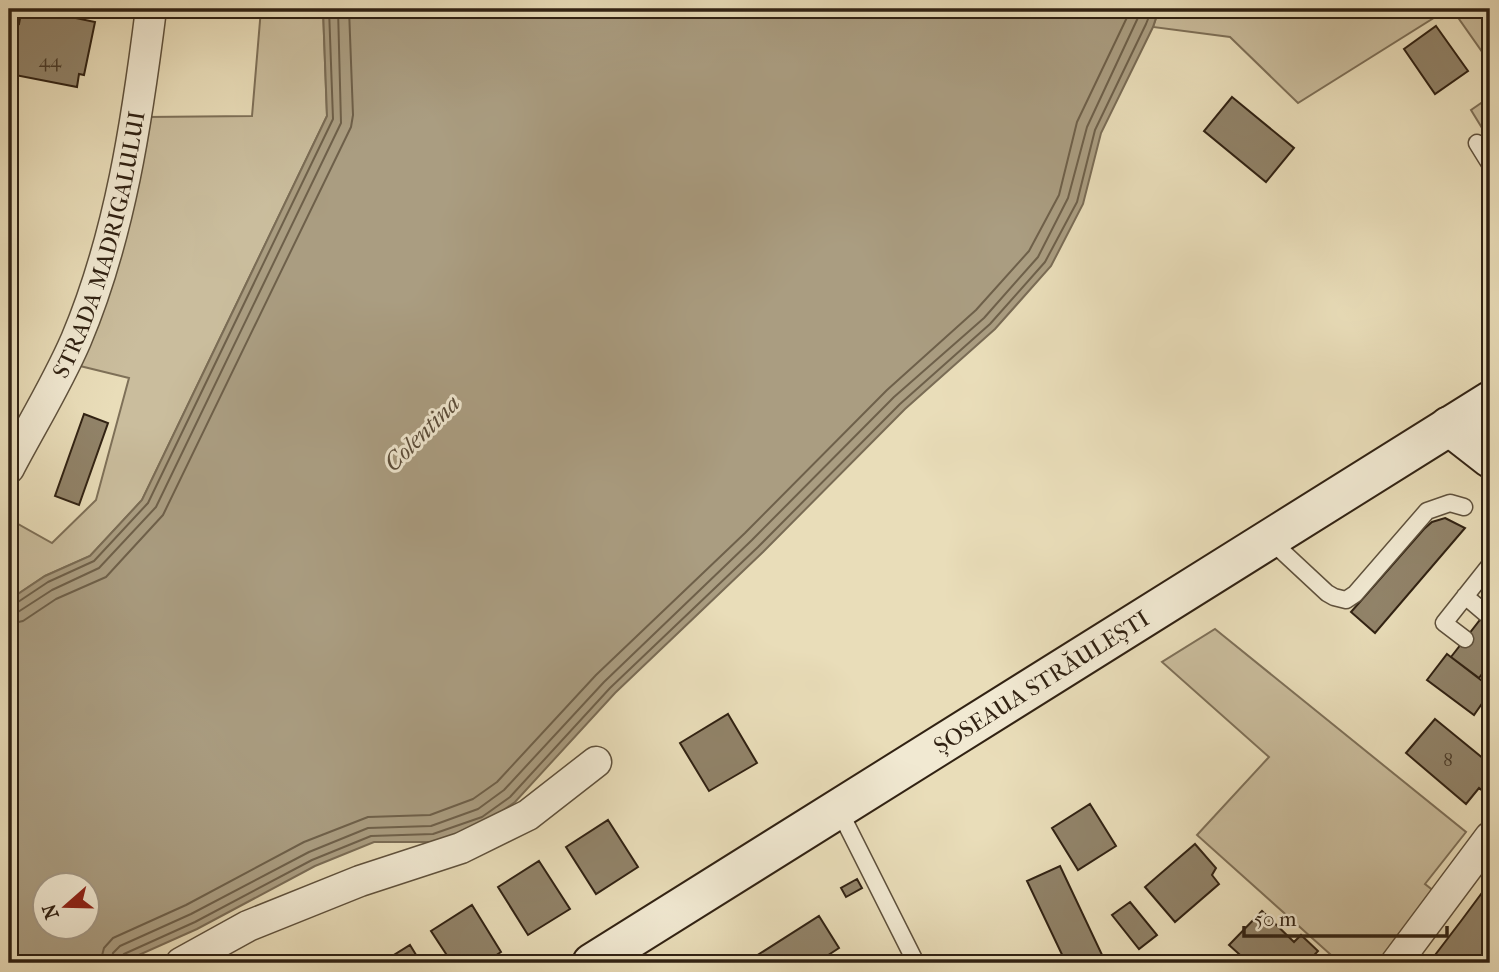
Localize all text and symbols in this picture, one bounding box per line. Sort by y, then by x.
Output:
house number: 44 [39,50,62,72]
street label: STRADA MADRIGALULUI [47,109,151,383]
water label: Colentina [378,389,466,477]
street label: ȘOSEAUA STRĂULEȘTI [929,605,1154,760]
house number: 8 [1443,749,1453,771]
north arrow [32,870,102,940]
scale bar [1244,895,1446,939]
text: N [38,900,64,922]
text: 50 m [1254,907,1297,931]

